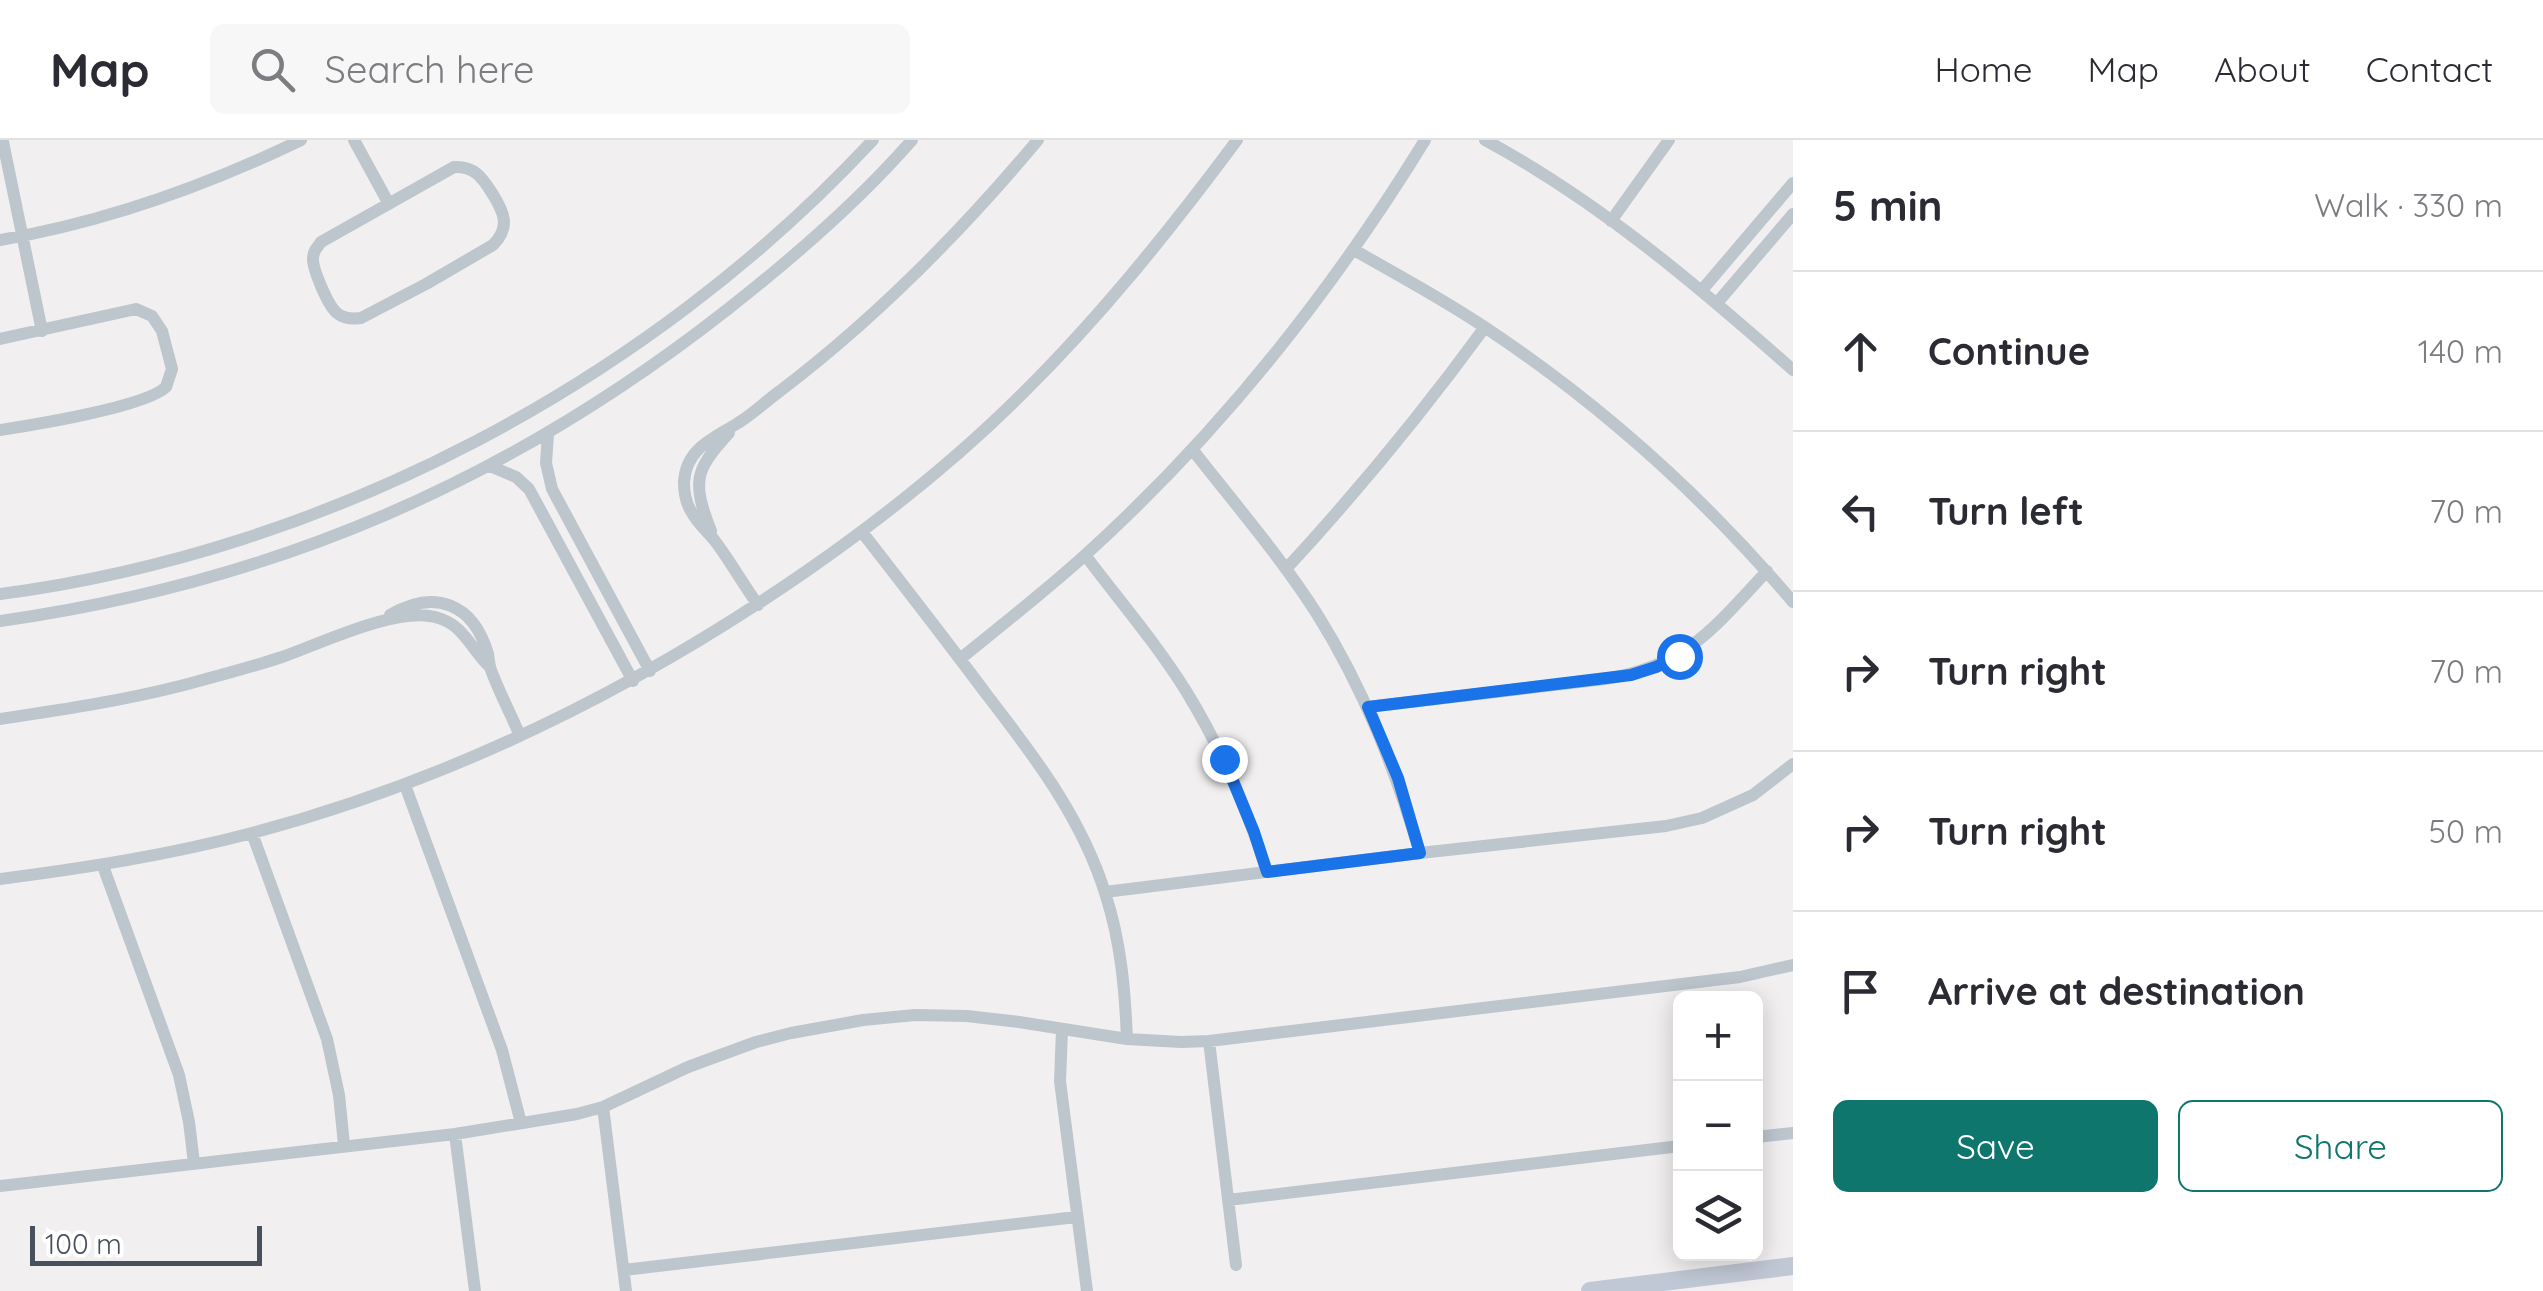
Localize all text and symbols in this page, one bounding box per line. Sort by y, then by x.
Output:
search box [210,24,910,114]
text: Map [50,39,150,99]
icon: search [245,42,300,97]
text: Search here [325,45,534,93]
text: Home [1935,47,2033,91]
text: Map [2088,47,2159,91]
text: About [2214,47,2311,91]
text: Contact [2366,47,2493,91]
text: 5 min [1833,179,1943,232]
text: Walk · 330 m [2314,185,2503,225]
icon: ahead [1833,324,1888,379]
text: Continue [1928,327,2090,375]
text: 140 m [2418,331,2503,371]
icon: left [1833,484,1888,539]
text: Turn left [1928,487,2084,535]
text: 70 m [2430,491,2503,531]
route start [1657,634,1703,680]
icon: right [1833,644,1888,699]
text: Turn right [1928,647,2107,695]
text: 70 m [2430,651,2503,691]
route end [1202,737,1248,783]
icon: right [1833,804,1888,859]
text: Turn right [1928,807,2107,855]
text: 50 m [2429,811,2503,851]
icon: arrive [1833,964,1888,1019]
text: Arrive at destination [1928,967,2305,1015]
map controls [1673,991,1763,1261]
button: + [1673,991,1763,1081]
button: − [1673,1081,1763,1171]
button: Save [1833,1100,2158,1192]
button: Share [2178,1100,2503,1192]
button: layers [1673,1171,1763,1261]
scale bar [30,1221,262,1266]
text: 100 m [45,1226,122,1261]

